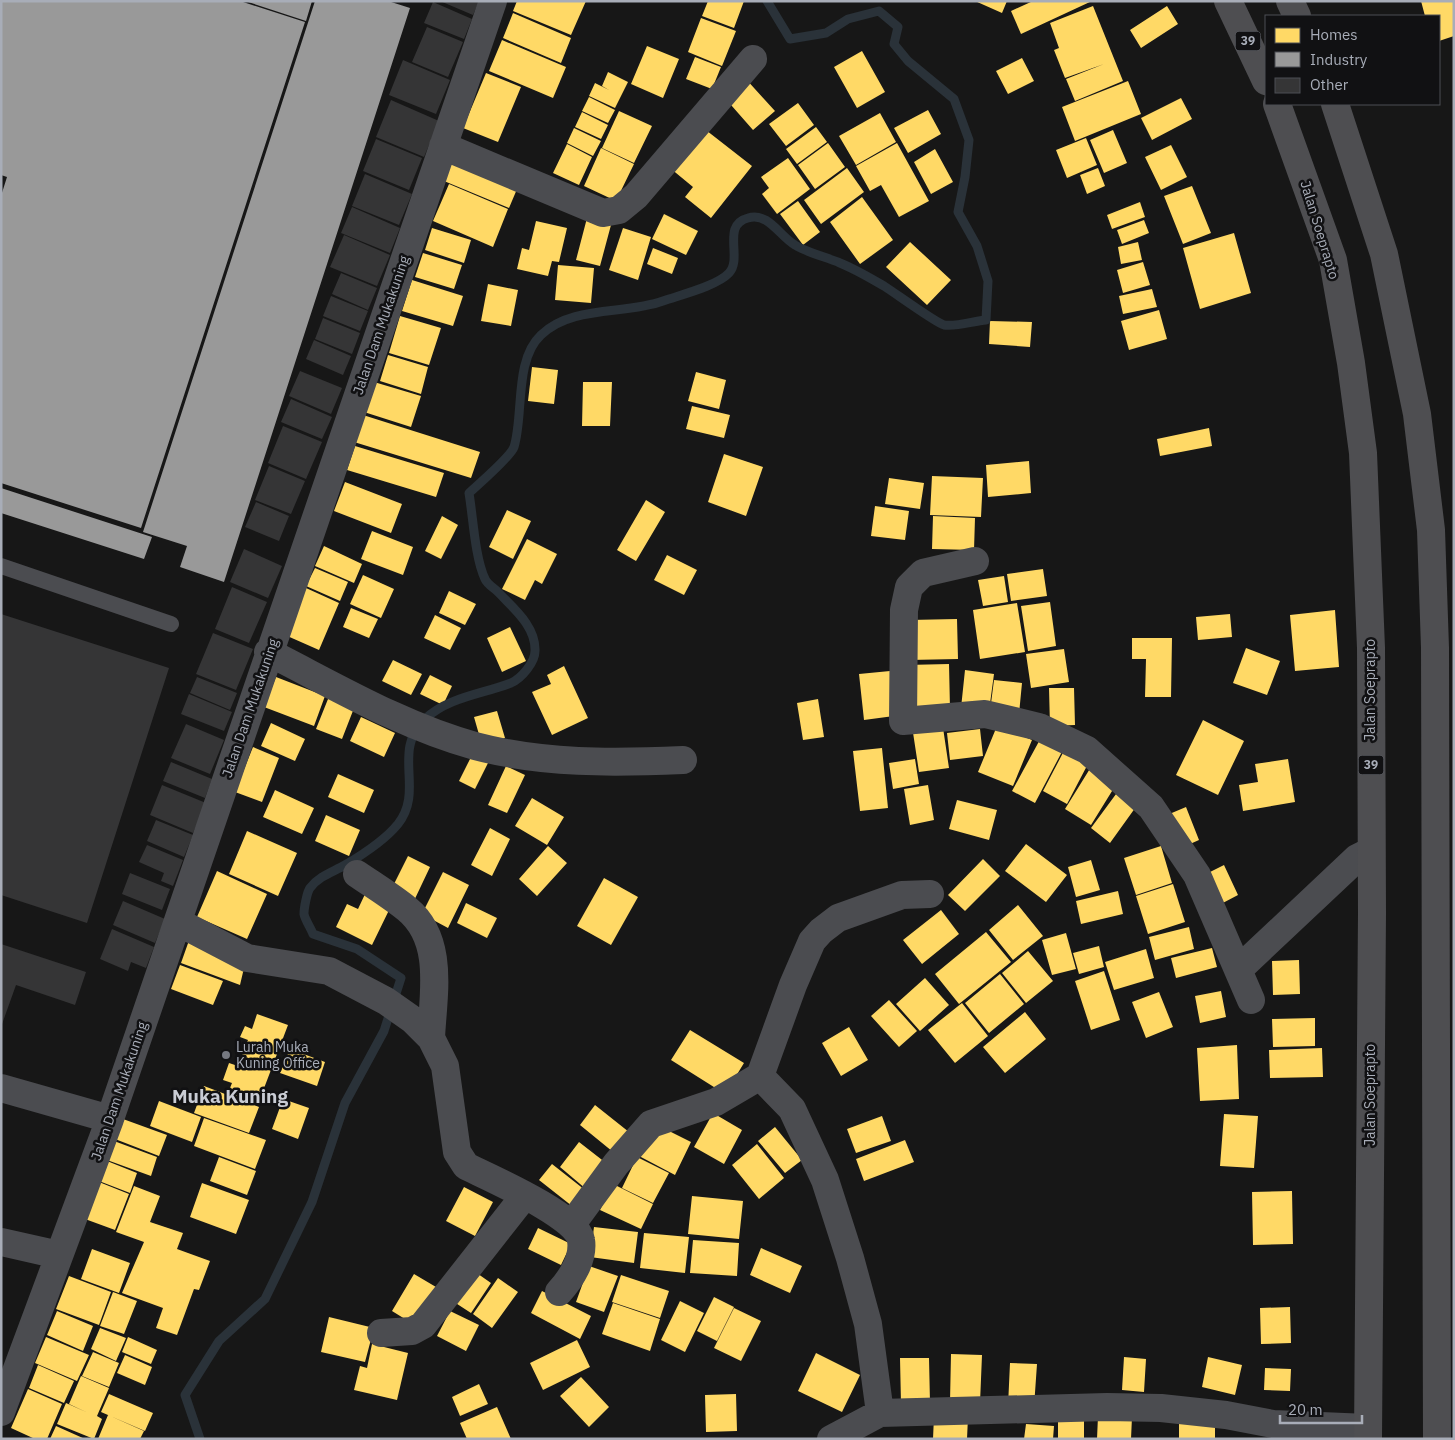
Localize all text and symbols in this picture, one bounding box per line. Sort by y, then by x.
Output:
legend [1265,15,1440,105]
text: Homes [1310,25,1358,44]
road number: 39 [1236,31,1260,50]
text: Industry [1310,50,1368,69]
text: Other [1310,75,1349,94]
street label: Jalan Soeprapto [1296,178,1344,282]
street label: Jalan Dam Mukakuning [349,253,413,397]
street label: Jalan Dam Mukakuning [218,636,282,780]
street label: Jalan Soeprapto [1361,639,1379,741]
road number: 39 [1358,756,1384,774]
street label: Jalan Dam Mukakuning [87,1019,151,1163]
place label: Lurah Muka Kuning Office [236,1038,320,1072]
street label: Jalan Soeprapto [1361,1044,1379,1146]
marker: Lurah Muka Kuning Office [220,1049,232,1061]
district label: Muka Kuning [172,1084,288,1108]
scale bar [1280,1392,1362,1424]
text: 20 m [1288,1400,1323,1419]

